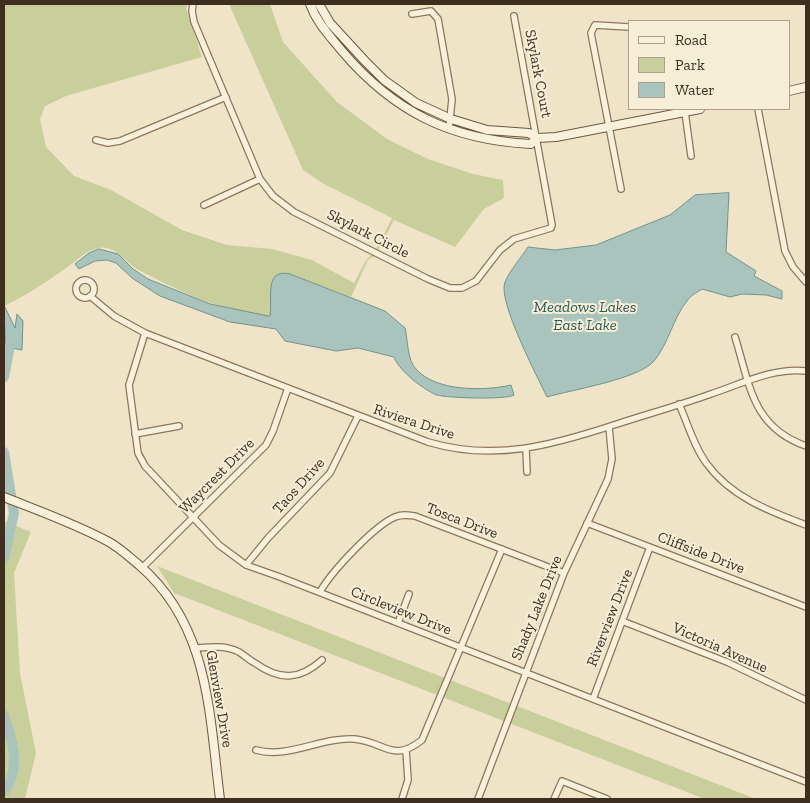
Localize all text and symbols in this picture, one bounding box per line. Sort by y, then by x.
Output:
legend [628,20,790,110]
street label: Skylark Court [521,28,555,120]
text: Road [675,31,707,49]
text: Park [675,56,705,74]
text: Water [675,81,715,99]
street label: Skylark Circle [324,206,412,262]
water label: Meadows Lakes East Lake [534,297,636,335]
street label: Riviera Drive [371,400,457,444]
street label: Waycrest Drive [176,435,258,517]
street label: Taos Drive [269,454,329,518]
street label: Tosca Drive [424,499,500,543]
street label: Cliffside Drive [655,528,747,578]
street label: Shady Lake Drive [508,553,566,663]
street label: Riverview Drive [583,567,637,669]
street label: Circleview Drive [348,583,454,639]
street label: Victoria Avenue [670,619,770,677]
street label: Glenview Drive [202,649,236,749]

